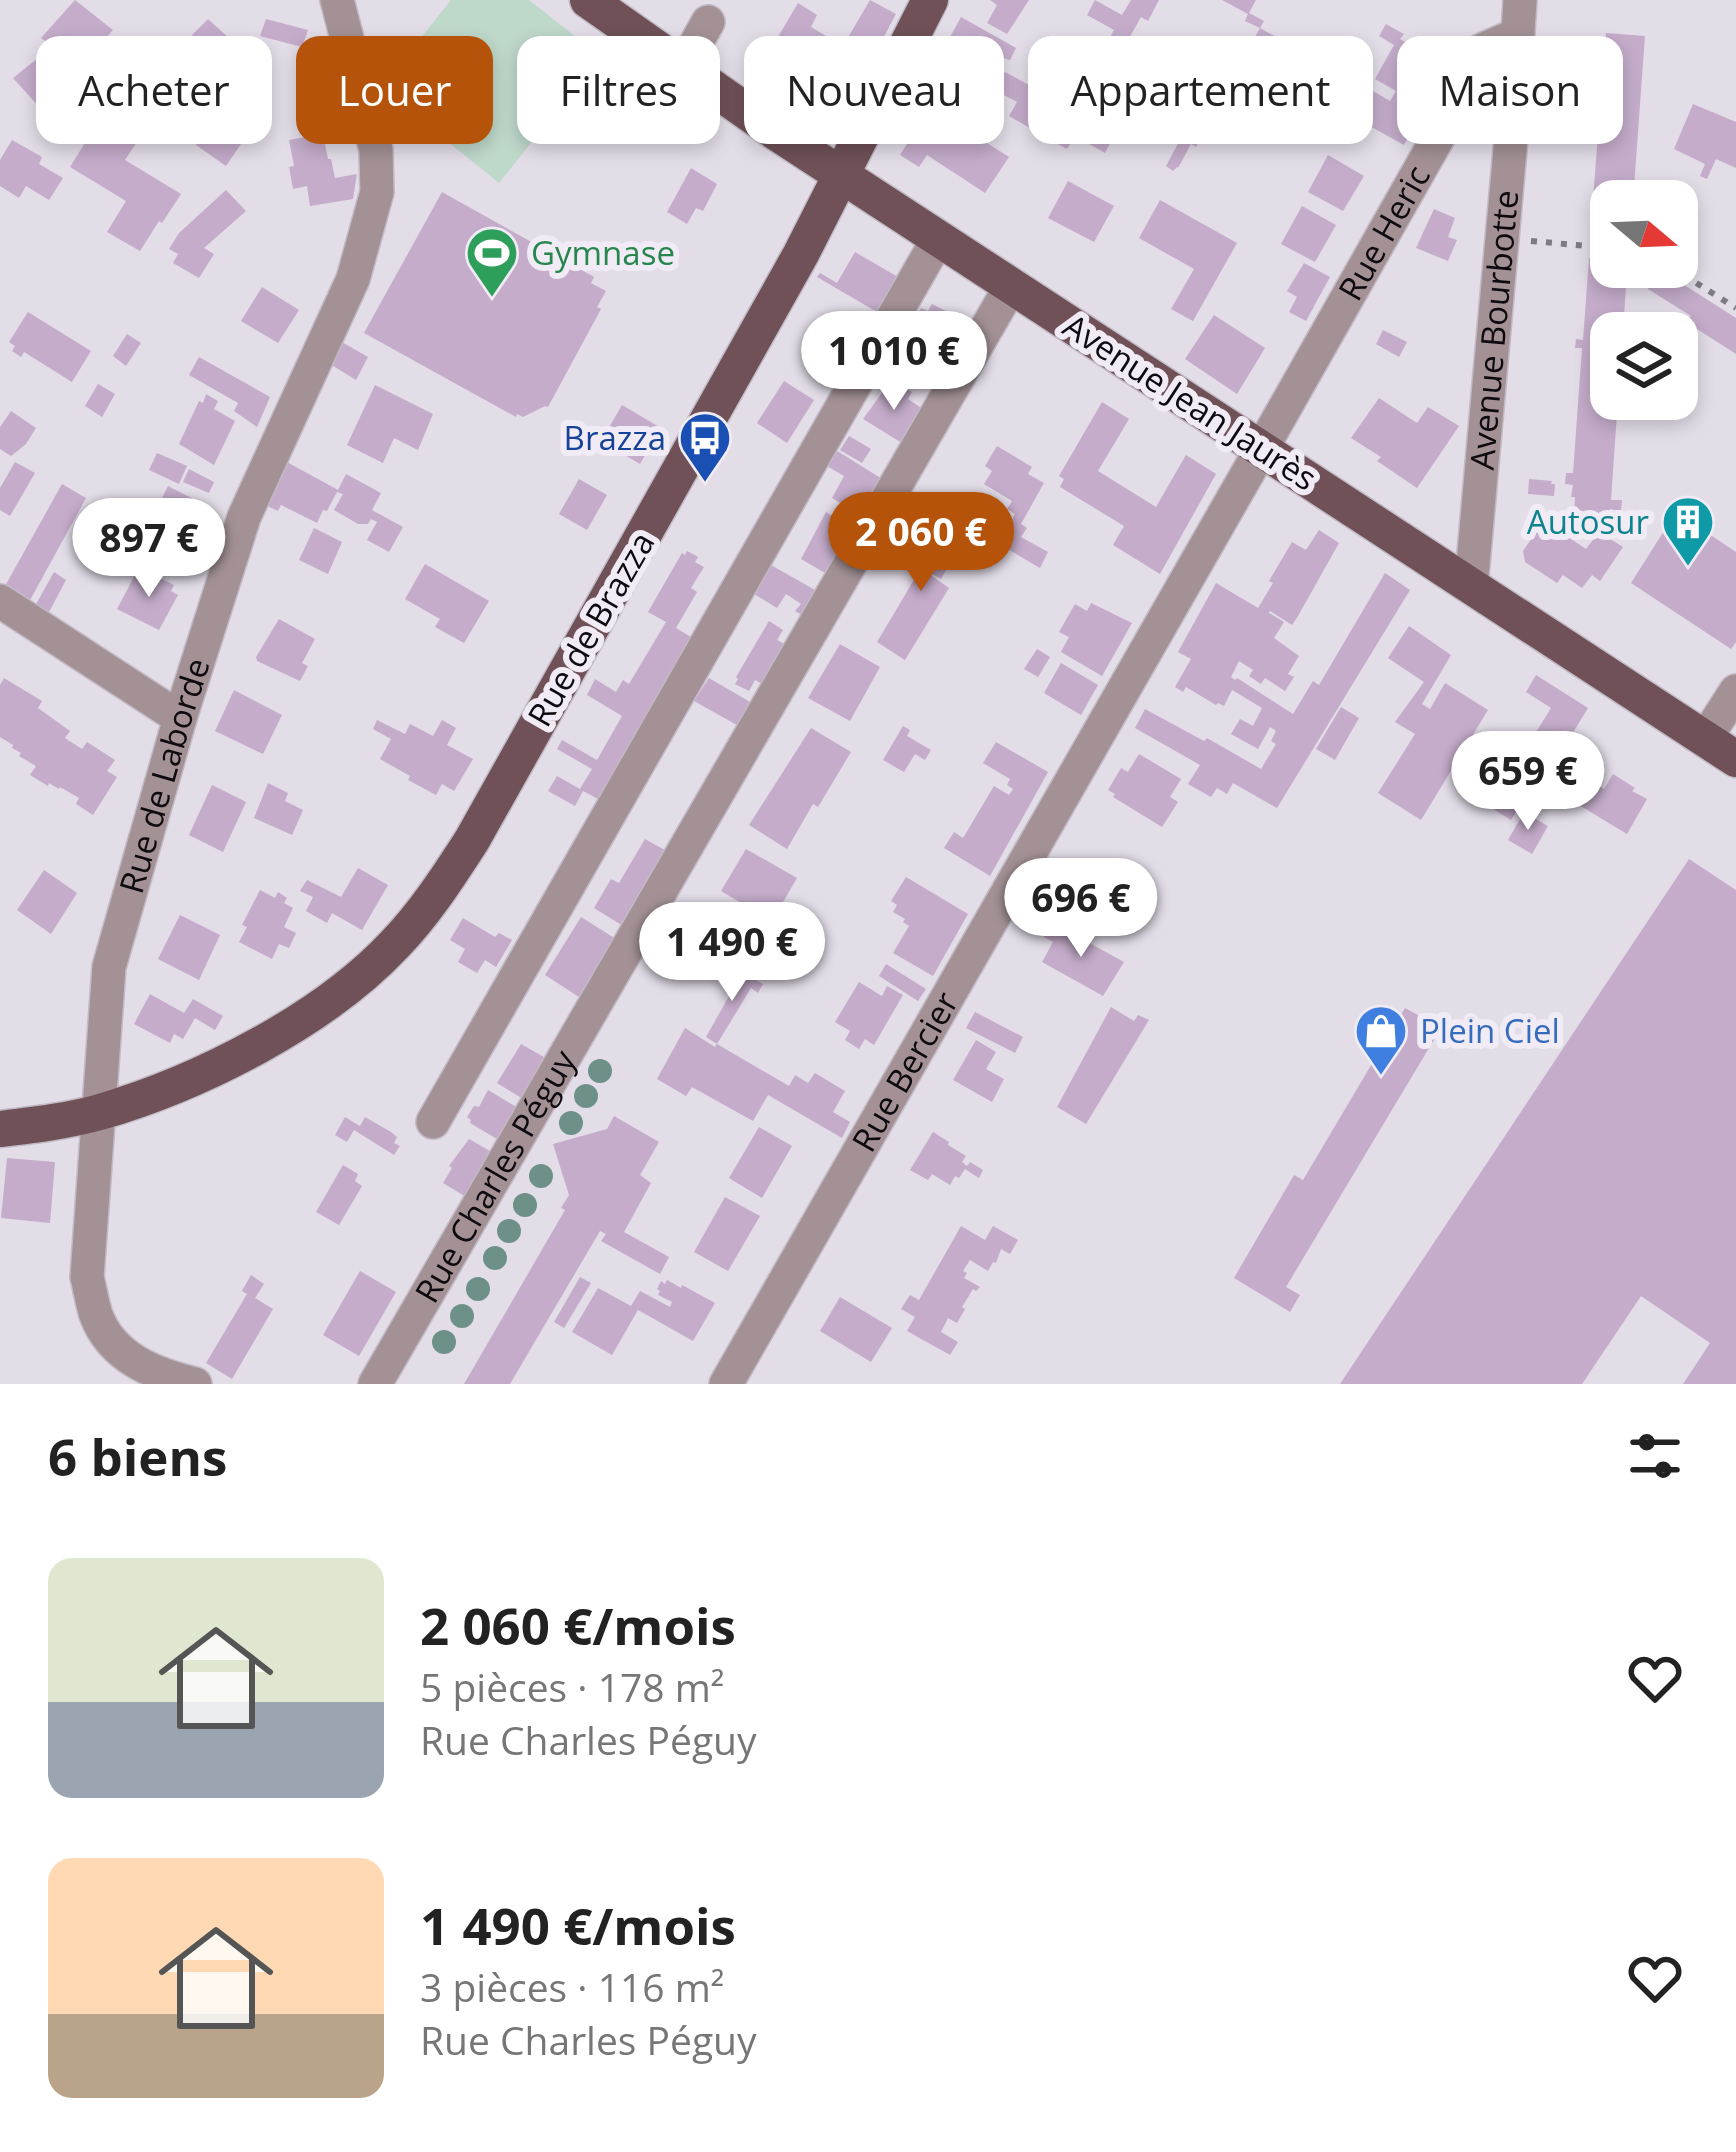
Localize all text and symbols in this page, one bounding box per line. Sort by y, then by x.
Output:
chip: Acheter [36,36,272,144]
chip: Louer [296,36,493,144]
chip: Filtres [517,36,720,144]
chip: Nouveau [744,36,1004,144]
chip: Appartement [1028,36,1373,144]
chip: Maison [1397,36,1623,144]
street label: Rue Heric [1327,157,1440,308]
north arrow [1590,180,1698,288]
map controls [1590,180,1698,420]
street label: Avenue Bourbotte [1459,188,1528,472]
sports icon: Gymnase [464,225,520,299]
place label: Gymnase [531,230,675,275]
street label: Avenue Jean Jaurès [1055,303,1325,500]
pin: 1 010 € [783,311,1005,413]
button: layers [1590,312,1698,420]
text: 1 010 € [828,323,960,376]
bus stop icon: Brazza [677,410,733,484]
place label: Brazza [564,415,666,460]
pin: 2 060 € [810,492,1032,594]
building icon: Autosur [1660,494,1716,568]
pin: 897 € [65,498,233,600]
place label: Autosur [1527,499,1649,544]
text: 2 060 € [855,504,987,557]
text: 897 € [99,510,199,563]
street label: Rue de Brazza [517,523,664,734]
street label: Rue de Laborde [108,652,220,898]
pin: 659 € [1444,731,1612,833]
text: 659 € [1478,743,1578,796]
pin: 696 € [997,858,1165,960]
text: 696 € [1031,870,1131,923]
pin: 1 490 € [621,902,843,1004]
text: 1 490 € [666,914,798,967]
street label: Rue Bercier [841,983,968,1159]
shop icon: Plein Ciel [1353,1003,1409,1077]
place label: Plein Ciel [1420,1008,1560,1053]
street label: Rue Charles Péguy [404,1041,586,1311]
text: 6 biens [48,1421,227,1491]
icon: filters [1622,1423,1688,1489]
text: 2 060 €/mois [420,1590,736,1660]
icon: home [144,1606,288,1750]
icon: heart [1622,1645,1688,1711]
text: 5 pièces · 178 m² [420,1660,724,1713]
text: Rue Charles Péguy [420,1713,757,1766]
text: 1 490 €/mois [420,1890,736,1960]
icon: home [144,1906,288,2050]
icon: heart [1622,1945,1688,2011]
text: 3 pièces · 116 m² [420,1960,724,2013]
text: Rue Charles Péguy [420,2013,757,2066]

